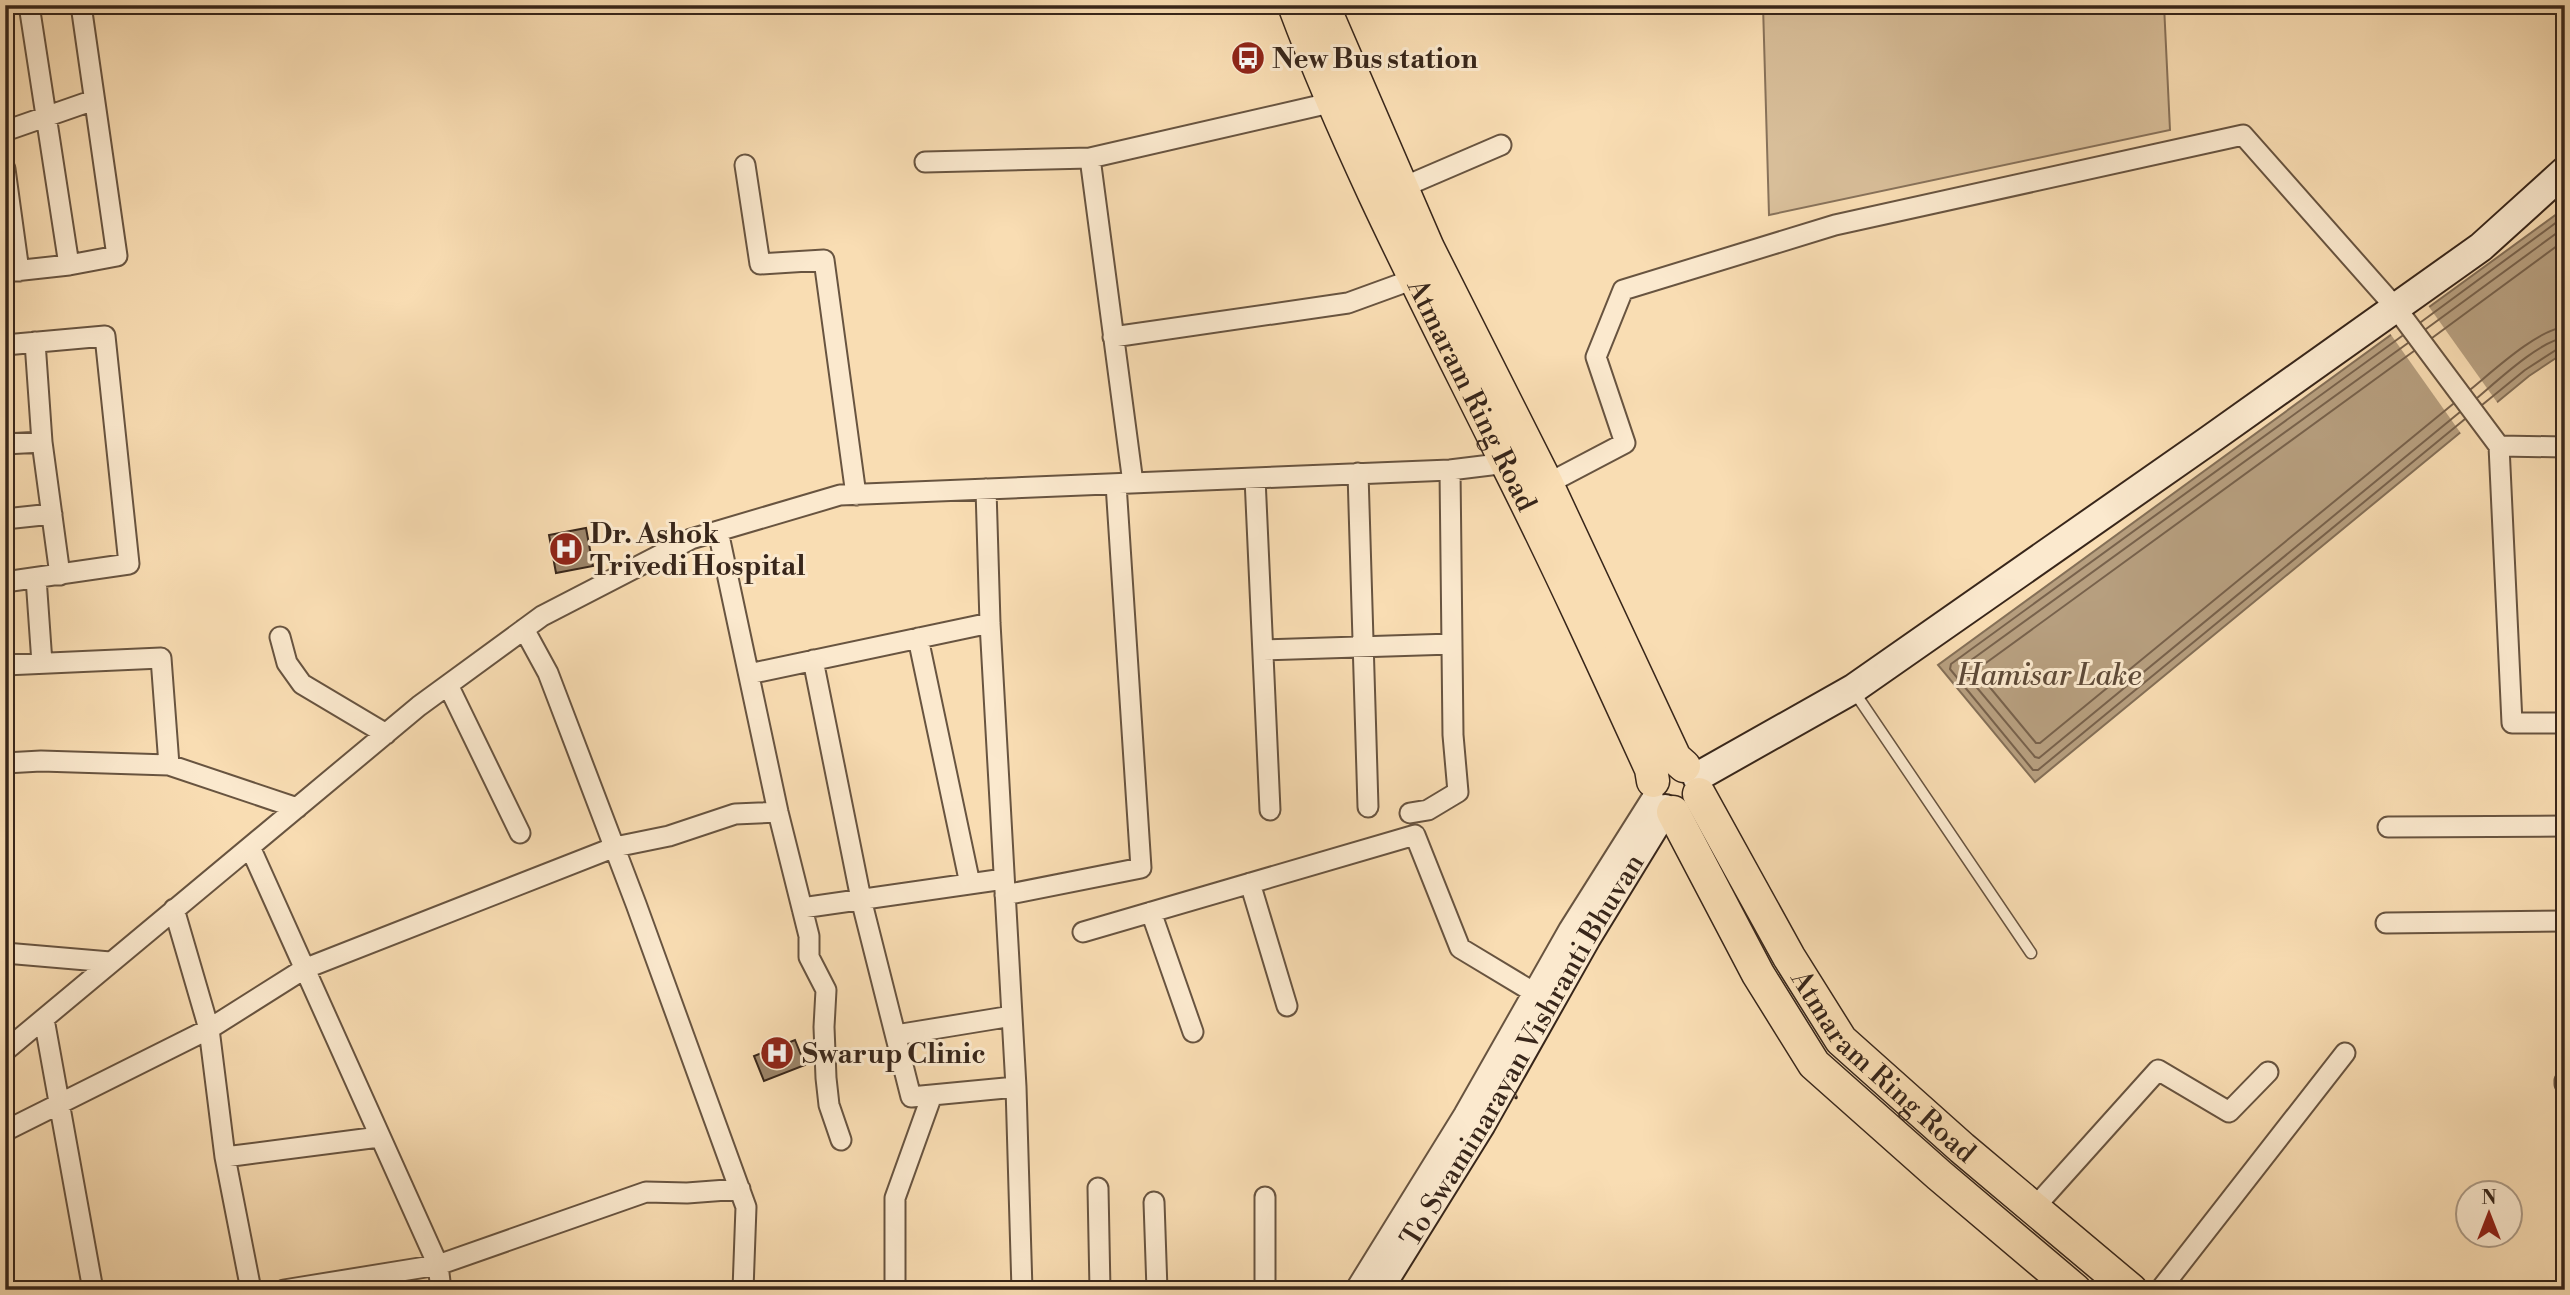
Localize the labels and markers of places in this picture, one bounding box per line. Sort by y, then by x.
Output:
bus stop icon: New Bus station [1229,39,1267,77]
place label: New Bus station [1272,42,1478,77]
place label: Dr. Ashok Trivedi Hospital [590,517,805,584]
hospital icon: Dr. Ashok Trivedi Hospital [547,530,585,568]
hospital icon: Swarup Clinic [758,1034,796,1072]
place label: Swarup Clinic [802,1037,986,1072]

